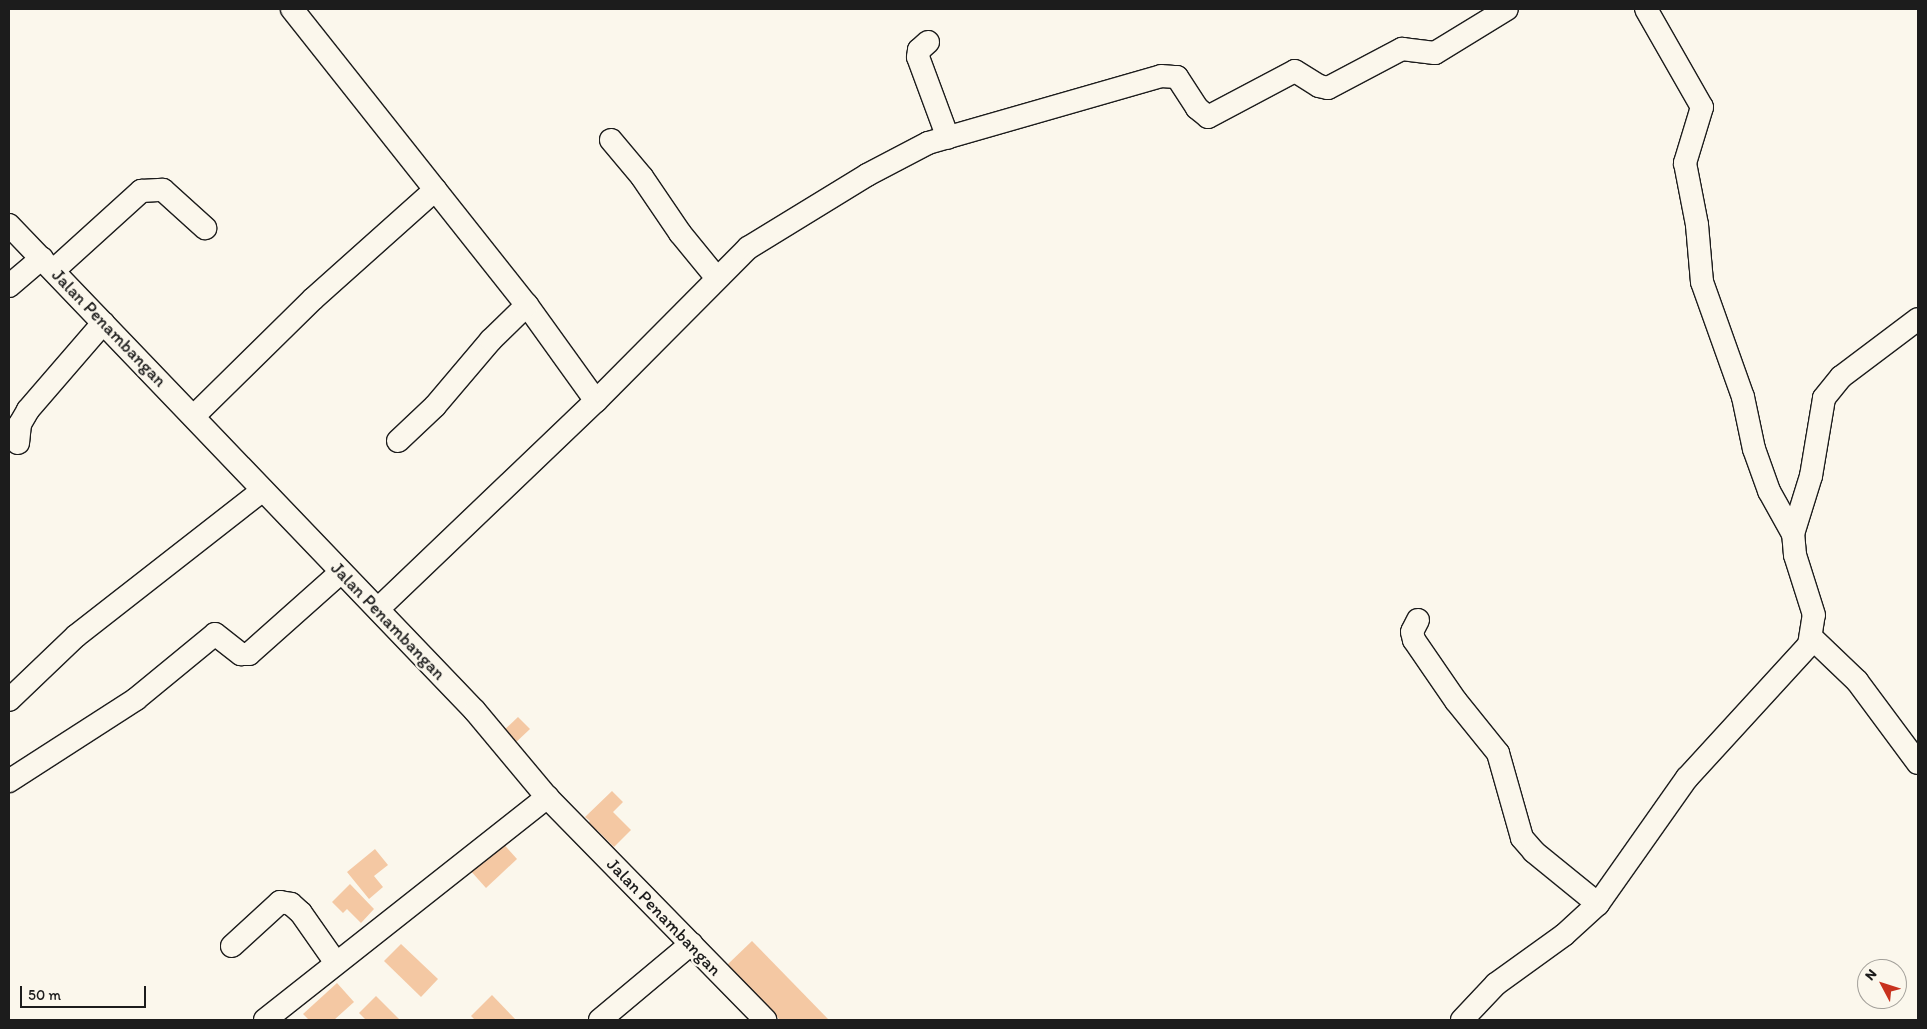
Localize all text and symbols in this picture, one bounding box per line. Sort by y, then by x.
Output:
street label: Jalan Penambangan [47,265,171,391]
street label: Jalan Penambangan [326,558,450,684]
street label: Jalan Penambangan [602,854,726,980]
north arrow [1857,959,1907,1009]
text: N [1861,966,1880,984]
scale bar [22,976,149,1008]
text: 50 m [28,986,61,1004]

